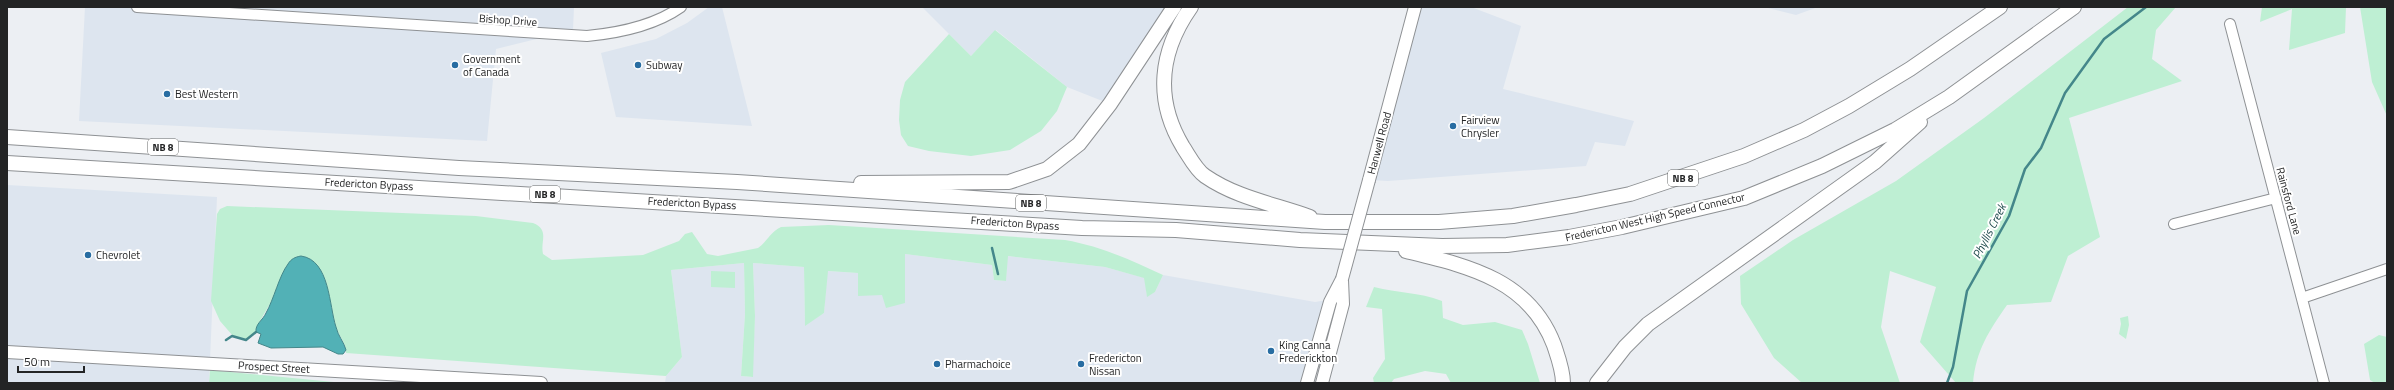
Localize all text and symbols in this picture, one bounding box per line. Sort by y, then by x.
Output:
street label: Bishop Drive [478,10,538,30]
place label: Government of Canada [463,51,521,80]
place label: Subway [646,57,683,73]
marker: Government of Canada [450,60,460,70]
marker: Subway [633,60,643,70]
place label: Best Western [175,86,238,102]
marker: Best Western [162,89,172,99]
street label: Hanwell Road [1363,110,1395,176]
place label: Fairview Chrysler [1461,112,1500,141]
marker: Fairview Chrysler [1448,121,1458,131]
road number: NB 8 [148,139,178,155]
street label: Rainsford Lane [2272,165,2306,237]
road number: NB 8 [1668,170,1698,186]
street label: Fredericton Bypass [324,174,414,194]
road number: NB 8 [530,186,560,202]
street label: Fredericton West High Speed Connector [1564,188,1747,245]
street label: Fredericton Bypass [647,193,737,213]
road number: NB 8 [1016,195,1046,211]
water label: Phyllis Creek [1967,199,2012,262]
street label: Fredericton Bypass [970,212,1060,234]
place label: Chevrolet [96,247,140,263]
marker: Chevrolet [83,250,93,260]
place label: King Canna Frederickton [1279,337,1337,366]
marker: King Canna Frederickton [1266,346,1276,356]
scale bar [18,348,84,374]
place label: Fredericton Nissan [1089,350,1142,379]
text: 50 m [24,352,50,371]
place label: Pharmachoice [945,356,1011,372]
street label: Prospect Street [238,357,310,377]
marker: Pharmachoice [932,359,942,369]
marker: Fredericton Nissan [1076,359,1086,369]

